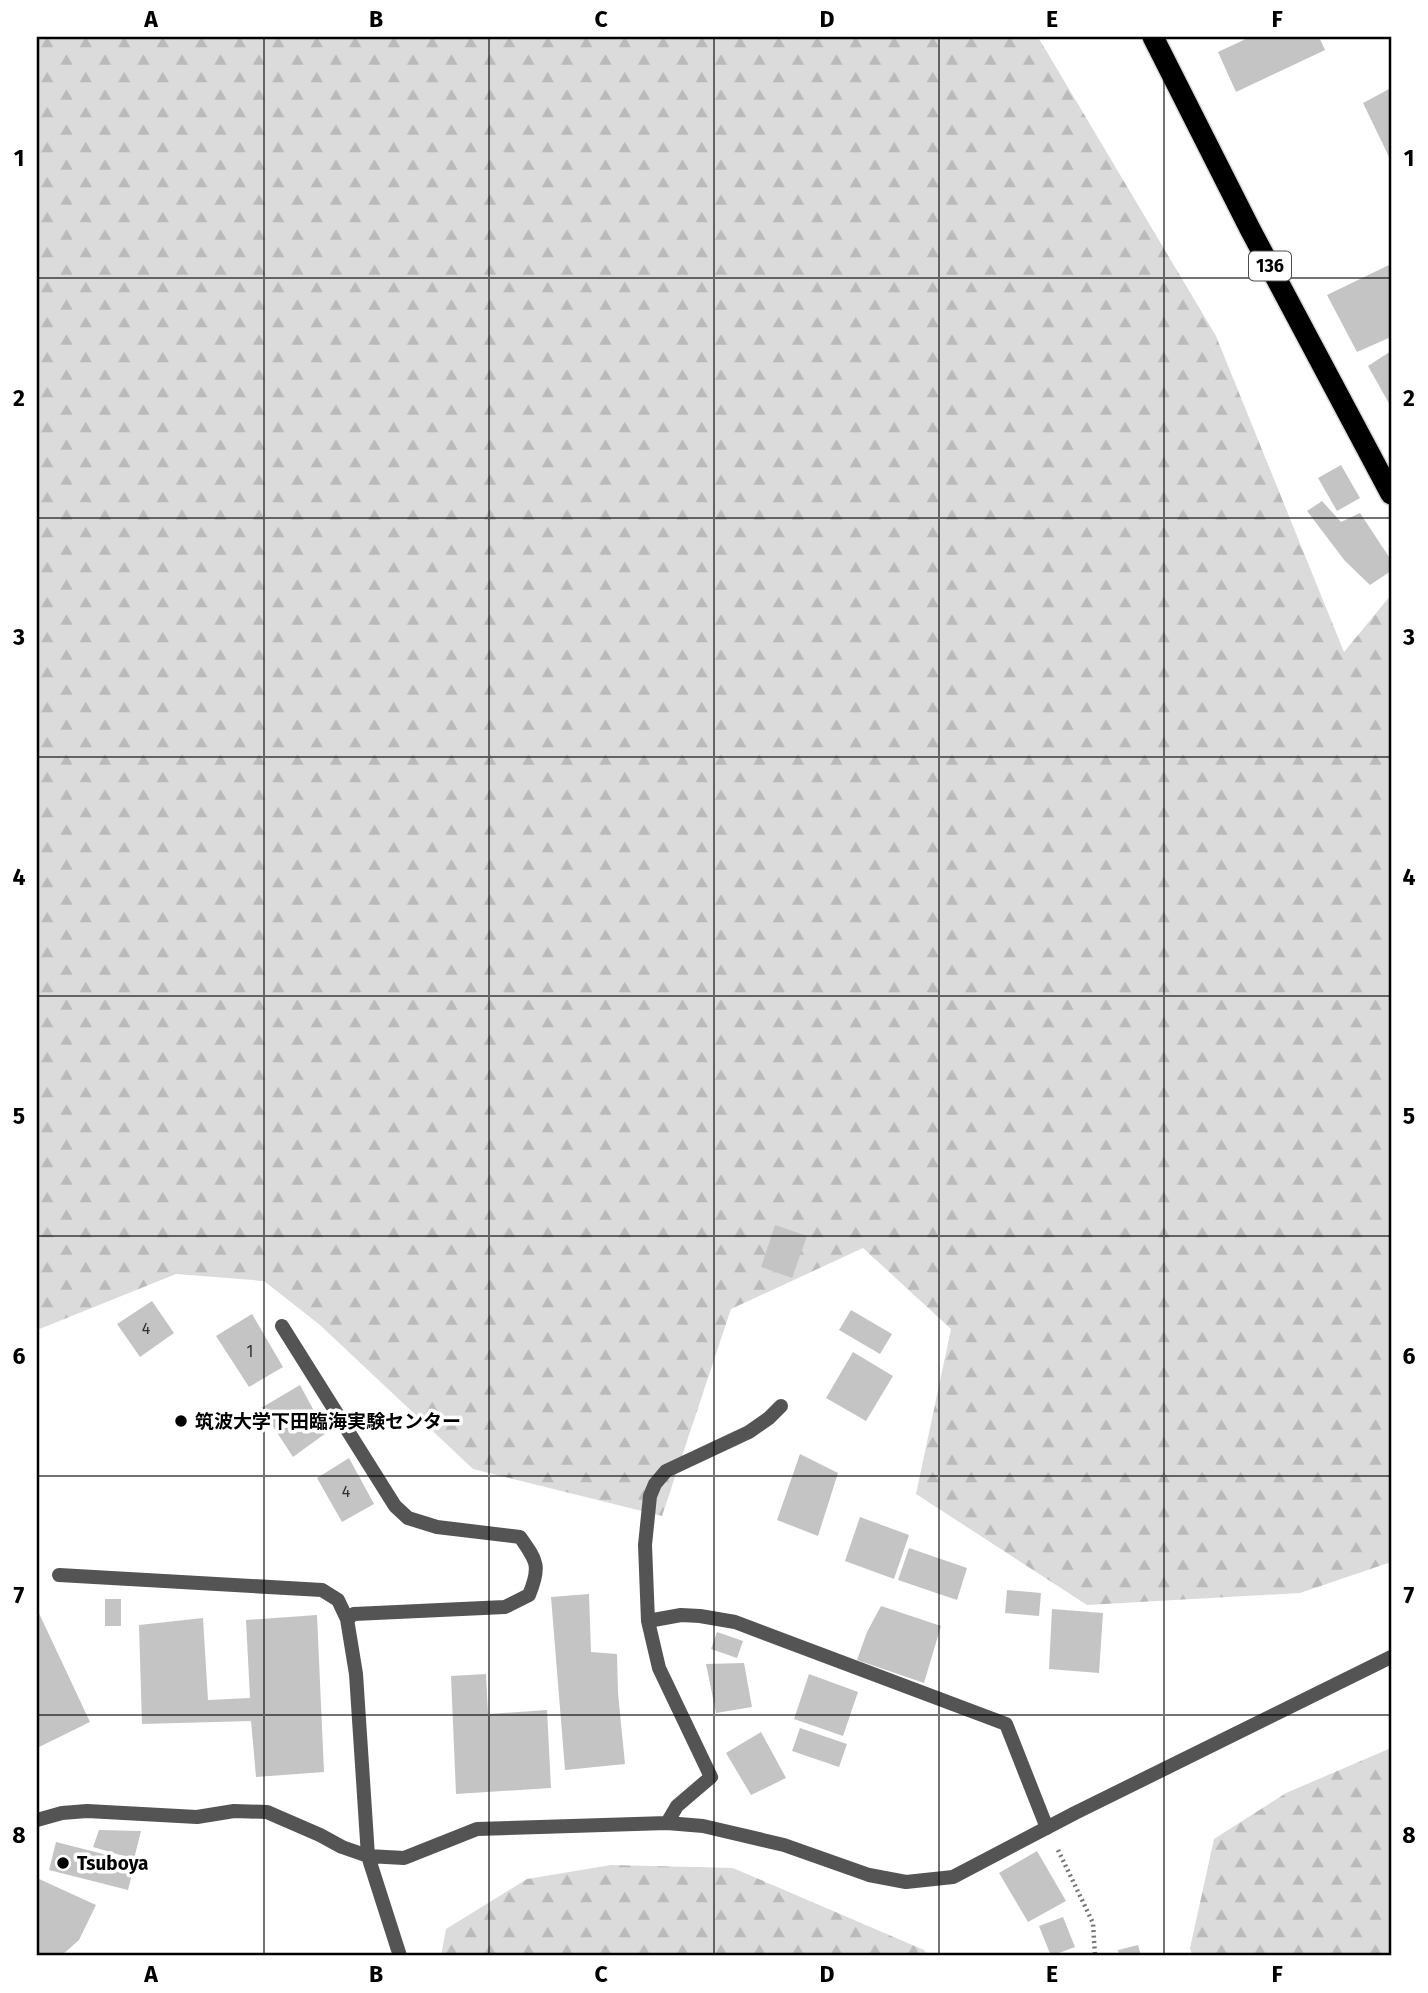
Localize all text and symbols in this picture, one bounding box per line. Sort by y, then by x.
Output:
text: A [143,5,158,33]
text: B [369,5,383,33]
text: C [594,5,608,33]
text: D [820,5,835,33]
text: E [1046,5,1058,33]
text: F [1271,5,1283,33]
text: 1 [14,144,24,172]
text: 1 [1404,144,1414,172]
road number: 136 [1249,252,1291,280]
text: 2 [13,384,25,412]
text: 2 [1403,384,1415,412]
text: 3 [12,623,25,651]
text: 3 [1402,623,1415,651]
text: 4 [13,863,26,891]
text: 4 [1403,863,1416,891]
text: 5 [13,1102,25,1130]
text: 5 [1403,1102,1415,1130]
house number: 4 [142,1319,151,1338]
text: 6 [13,1342,26,1370]
house number: 1 [247,1342,253,1361]
text: 6 [1403,1342,1416,1370]
place label: 筑波大学下田臨海実験センター [195,1410,461,1433]
marker: 筑波大学下田臨海実験センター [173,1413,189,1429]
house number: 4 [342,1482,351,1501]
text: 7 [14,1581,25,1609]
text: 7 [1404,1581,1415,1609]
text: 8 [12,1821,26,1849]
text: 8 [1402,1821,1416,1849]
place label: Tsuboya [77,1852,148,1875]
marker: Tsuboya [55,1855,71,1871]
text: A [143,1960,158,1988]
text: B [369,1960,383,1988]
text: C [594,1960,608,1988]
text: D [820,1960,835,1988]
text: E [1046,1960,1058,1988]
text: F [1271,1960,1283,1988]

